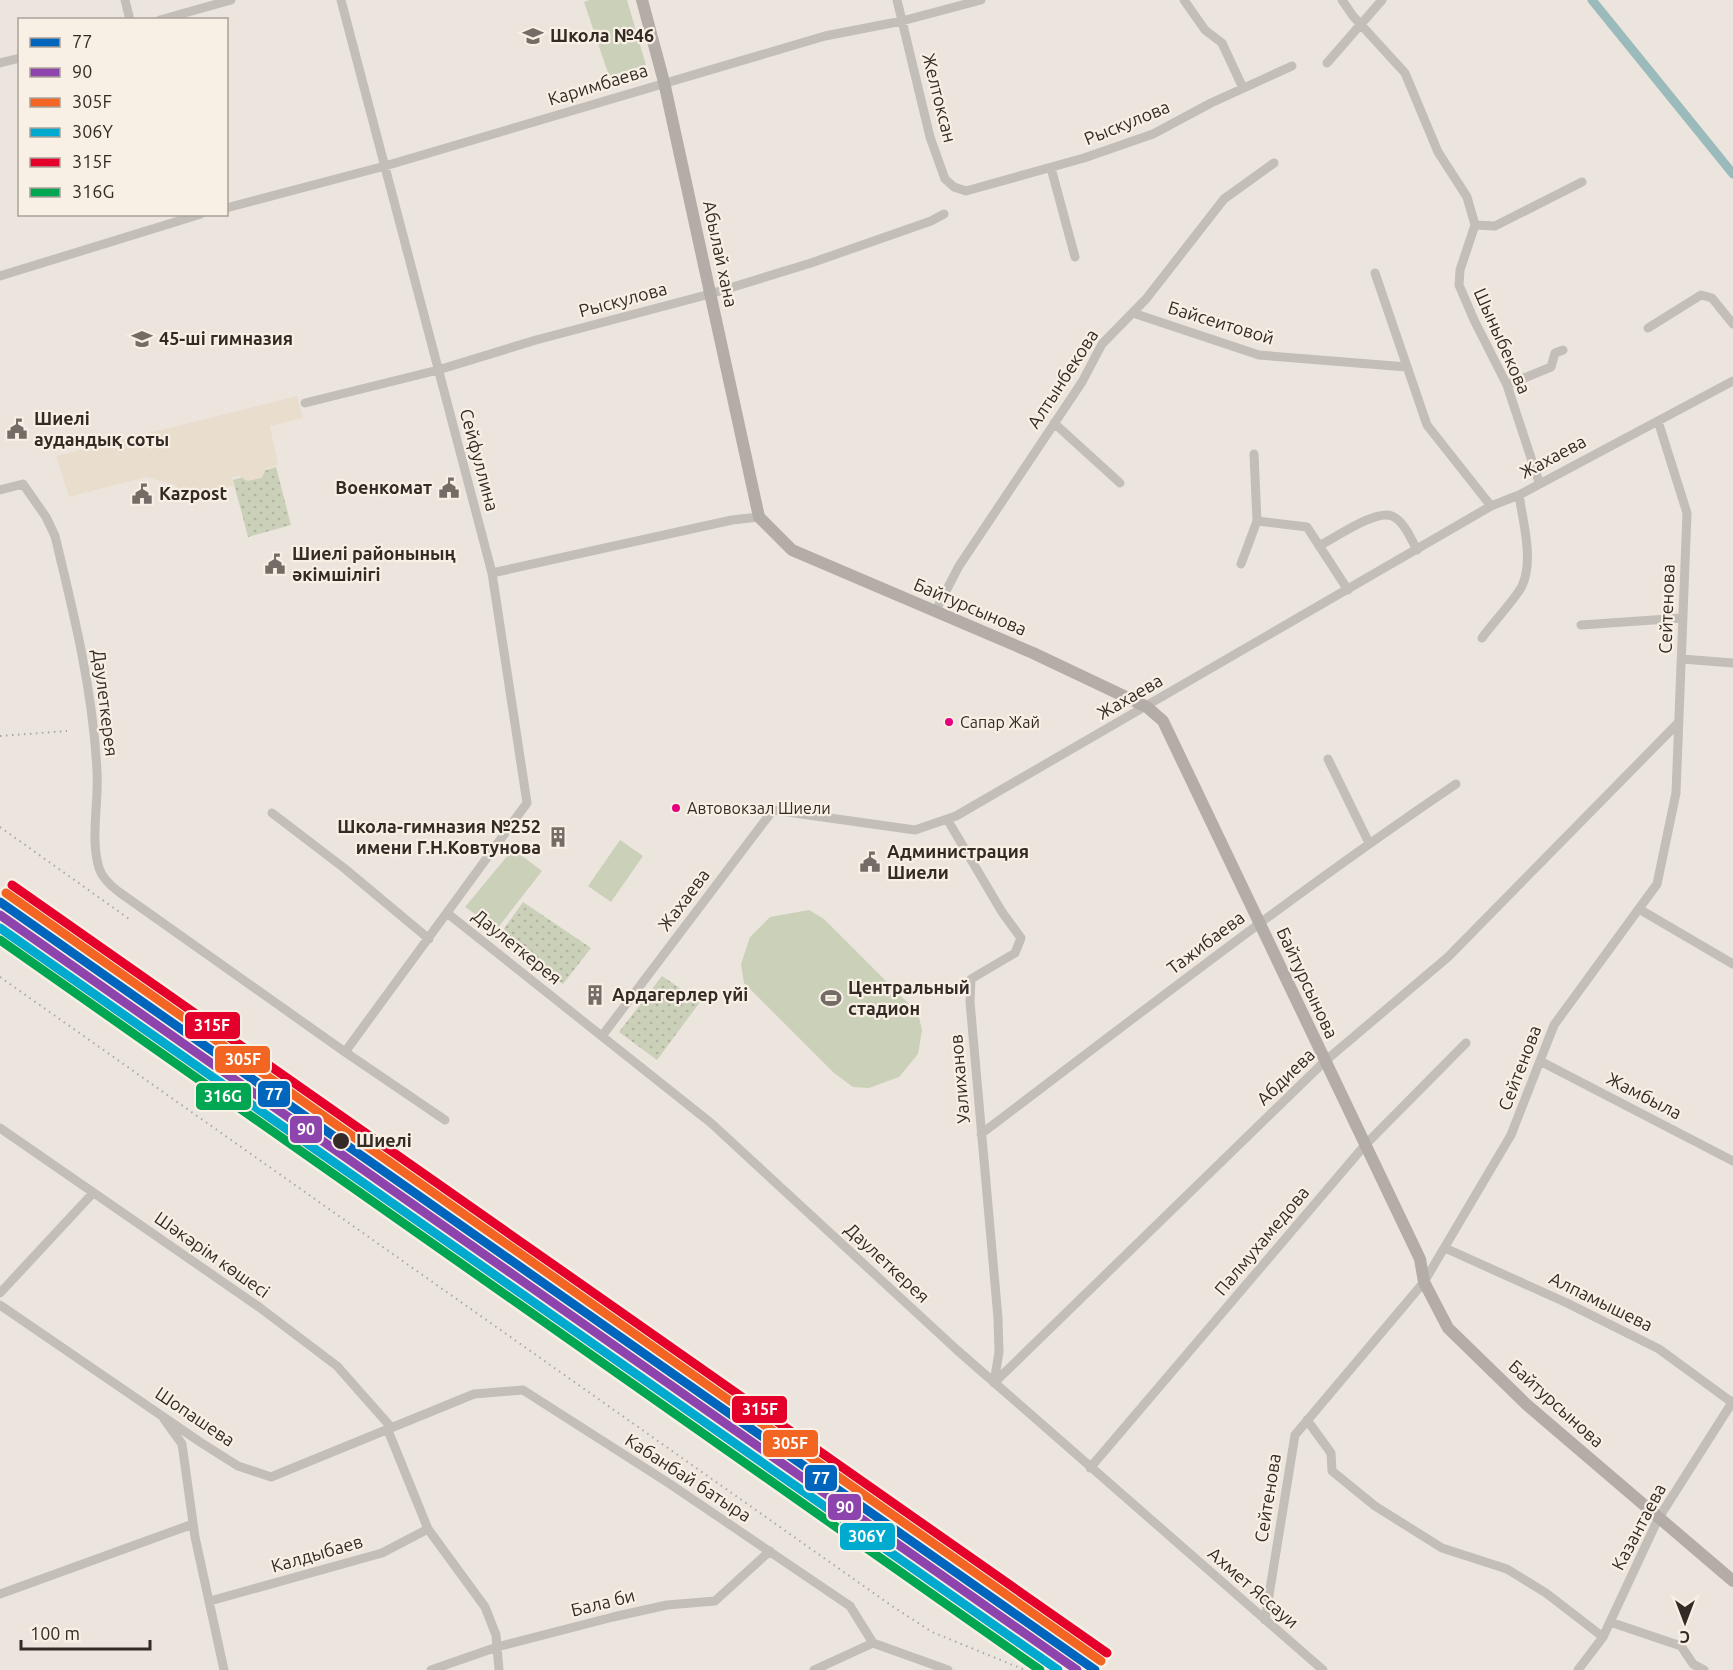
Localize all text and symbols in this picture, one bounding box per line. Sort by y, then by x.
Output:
legend [18,18,228,216]
school or university icon: Школа №46 [521,24,545,48]
place label: Школа №46 [550,25,654,45]
text: 77 [72,31,92,51]
street label: Желтоксан [919,51,961,145]
street label: Каримбаева [545,59,650,109]
text: 90 [72,61,92,81]
text: 305F [72,91,112,111]
street label: Рыскулова [1081,96,1172,148]
text: 306Y [72,121,113,141]
text: 315F [72,151,112,171]
text: 316G [72,181,114,201]
street label: Абылай хана [700,199,742,309]
street label: Рыскулова [576,278,669,320]
street label: Шыныбекова [1471,285,1535,397]
street label: Байсеитовой [1166,296,1277,348]
street label: Алтынбекова [1023,325,1101,432]
school or university icon: 45-ші гимназия [130,327,154,351]
place label: 45-ші гимназия [159,328,293,348]
street label: Сейфуллина [457,406,503,513]
place label: Шиелі аудандық соты [34,408,169,449]
public building icon: Шиелі аудандық соты [5,417,29,441]
street label: Жахаева [1516,430,1589,482]
public building icon: Военкомат [437,476,461,500]
place label: Военкомат [335,477,432,497]
public building icon: Kazpost [130,482,154,506]
place label: Kazpost [159,483,228,503]
place label: Шиелі районының әкімшілігі [292,543,456,584]
public building icon: Шиелі районының әкімшілігі [263,552,287,576]
street label: Сейтенова [1654,564,1678,654]
street label: Байтурсынова [911,573,1030,639]
street label: Даулеткерея [90,648,122,758]
street label: Жахаева [1093,669,1166,723]
place label: Сапар Жай [960,713,1040,731]
marker: Сапар Жай [943,716,955,728]
place label: Автовокзал Шиели [687,799,831,817]
marker: Автовокзал Шиели [670,802,682,814]
place label: Школа-гимназия №252 имени Г.Н.Ковтунова [337,816,541,857]
building icon: Школа-гимназия №252 имени Г.Н.Ковтунова [546,825,570,849]
place label: Администрация Шиели [887,841,1029,882]
public building icon: Администрация Шиели [858,850,882,874]
street label: Жахаева [653,865,713,934]
street label: Даулеткерея [469,905,566,988]
street label: Тажибаева [1163,907,1248,978]
street label: Байтурсынова [1273,924,1342,1041]
place label: Центральный стадион [848,977,970,1018]
building icon: Ардагерлер үйі [583,983,607,1007]
place label: Ардагерлер үйі [612,984,748,1004]
sports icon: Центральный стадион [819,986,843,1010]
line badge: 315F [184,1011,241,1040]
text: 315F [194,1016,230,1034]
street label: Сейтенова [1494,1022,1544,1113]
street label: Уалиханов [945,1034,973,1125]
street label: Абдиева [1252,1044,1318,1109]
line badge: 305F [214,1045,271,1074]
text: 305F [225,1050,261,1068]
street label: Жамбыла [1604,1068,1685,1123]
line badge: 77 [257,1080,291,1108]
line badge: 316G [195,1082,252,1111]
text: 77 [265,1085,283,1103]
text: 316G [204,1087,242,1105]
line badge: 90 [289,1115,323,1144]
text: 90 [297,1120,315,1138]
place label: Шиелі [356,1130,412,1150]
marker: Шиелі [331,1131,351,1151]
street label: Палмухамедова [1210,1182,1313,1299]
street label: Шәкәрім көшесі [151,1207,274,1301]
street label: Даулеткерея [841,1218,934,1306]
street label: Алпамышева [1547,1267,1656,1335]
street label: Байтурсынова [1505,1355,1608,1451]
street label: Шопашева [152,1382,239,1450]
line badge: 315F [731,1395,788,1424]
text: 315F [742,1400,778,1418]
street label: Кабанбай батыра [622,1429,755,1525]
line badge: 305F [762,1429,819,1458]
text: 305F [772,1434,808,1452]
street label: Сейтенова [1250,1452,1284,1544]
line badge: 77 [804,1464,838,1492]
text: 77 [812,1469,830,1487]
street label: Казантаева [1607,1480,1669,1573]
line badge: 90 [827,1493,862,1521]
text: 90 [836,1498,854,1516]
line badge: 306Y [839,1522,896,1551]
text: 306Y [848,1527,886,1545]
street label: Калдыбаев [269,1530,365,1576]
street label: Ахмет Яссауи [1204,1543,1303,1632]
street label: Бала би [569,1584,637,1620]
north arrow [1655,1592,1715,1652]
scale bar [21,1613,150,1651]
text: 100 m [30,1623,80,1643]
text: С [1680,1628,1690,1646]

